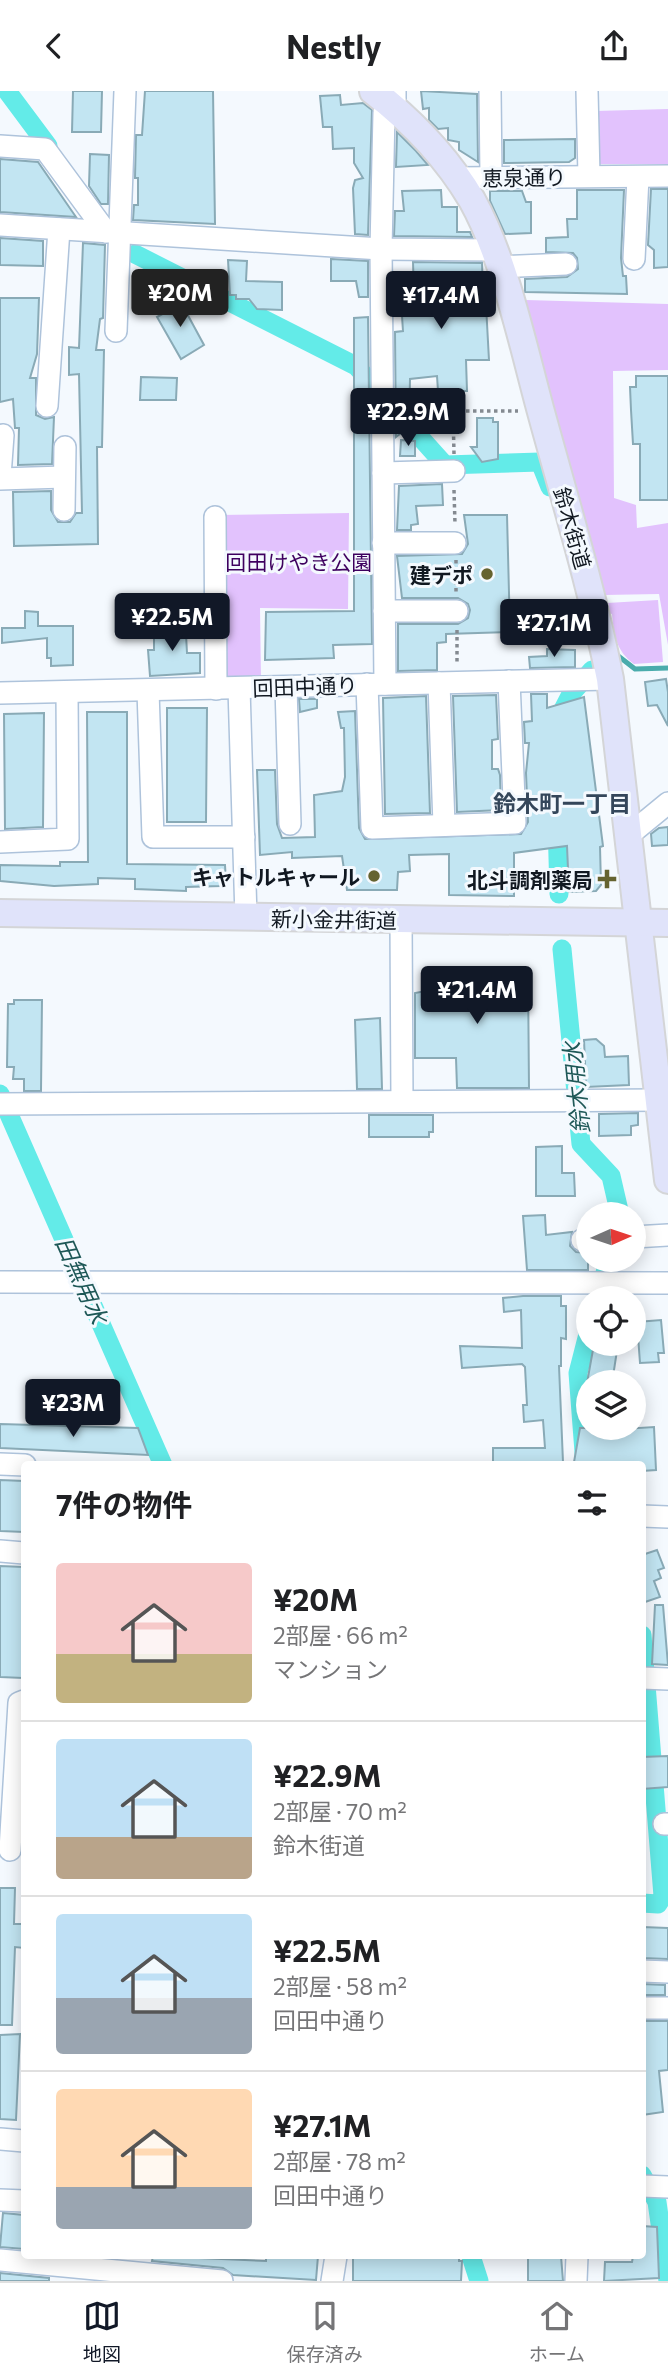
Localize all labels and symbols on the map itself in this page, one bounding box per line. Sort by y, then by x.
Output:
street label: 恵泉通り [482,164,566,190]
pin: ¥20M [139,269,221,329]
pin: ¥17.4M [384,271,498,331]
pin: ¥22.9M [351,389,465,448]
street label: 鈴木街道 [549,484,597,572]
park label: 回田けやき公園 [226,549,373,574]
place label: 建デポ [410,562,473,587]
marker: 建デポ [479,566,495,582]
pin: ¥22.5M [115,594,229,653]
pin: ¥27.1M [497,599,611,659]
street label: 回田中通り [252,672,358,700]
district label: 鈴木町一丁目 [493,789,631,817]
place label: キャトルキャール [192,864,360,889]
place label: 北斗調剤薬局 [467,867,593,892]
marker: キャトルキャール [366,868,382,884]
marker: 北斗調剤薬局 [599,871,615,887]
street label: 新小金井街道 [271,905,397,933]
pin: ¥21.4M [420,967,534,1026]
water label: 鈴木用水 [557,1038,595,1135]
north arrow [576,1202,646,1272]
water label: 田無用水 [51,1232,115,1330]
pin: ¥23M [32,1379,114,1439]

